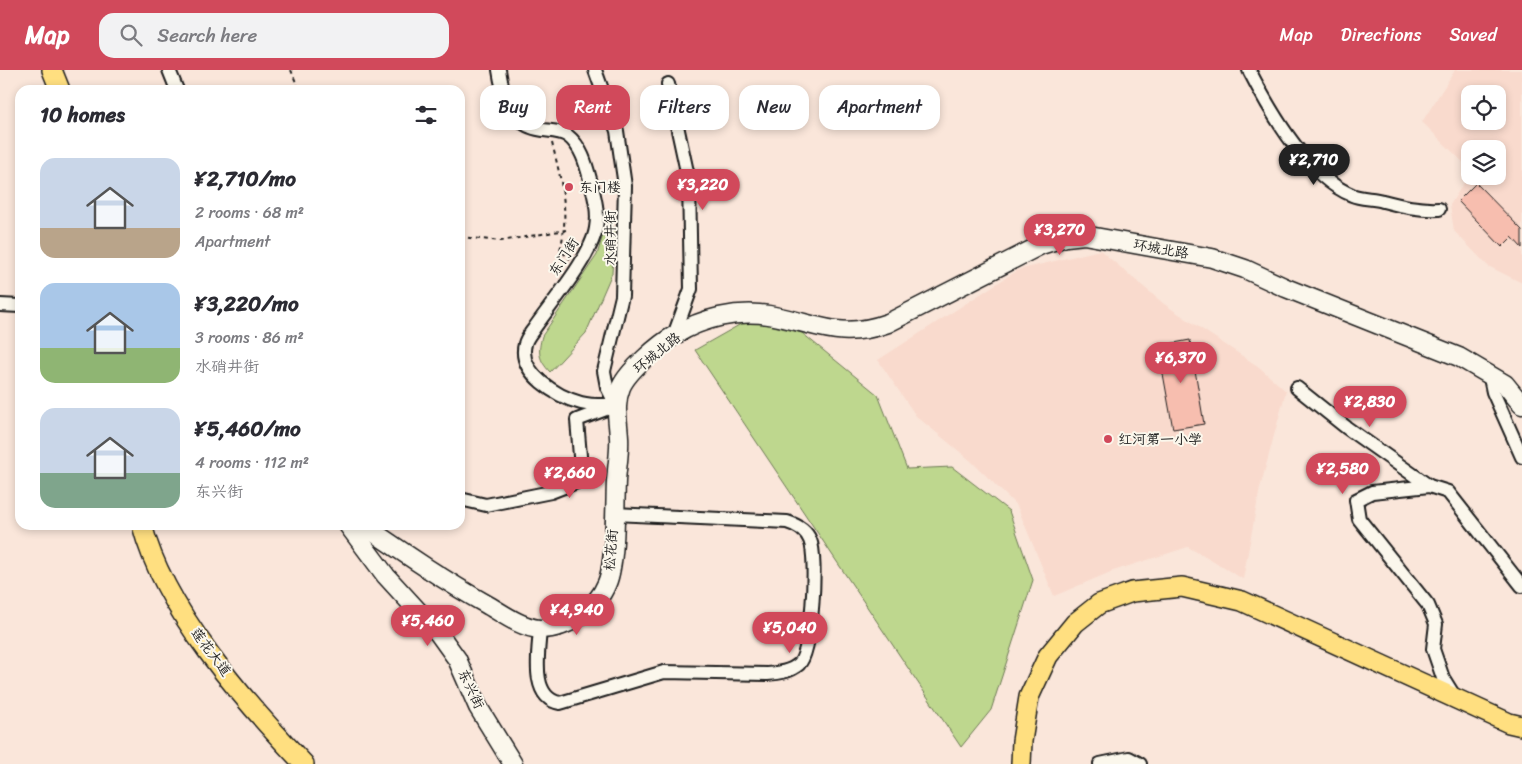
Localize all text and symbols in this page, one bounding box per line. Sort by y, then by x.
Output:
search box [99,13,449,58]
text: Map [25,14,69,56]
text: Search here [157,19,257,52]
text: Map [1280,19,1313,51]
text: Directions [1341,19,1422,51]
text: Saved [1450,19,1497,51]
icon: search [117,21,145,49]
chip: Buy [480,85,546,130]
chip: Rent [556,85,630,130]
chip: Filters [640,85,729,130]
chip: New [739,85,809,130]
chip: Apartment [819,85,940,130]
map controls [1461,85,1506,185]
button: locate [1461,85,1506,130]
text: 10 homes [40,96,125,134]
icon: filters [412,101,440,129]
button: layers [1461,140,1506,185]
pin: ¥2,710 [1273,144,1355,186]
text: ¥2,710 [1290,145,1338,174]
text: ¥2,710/mo [195,160,296,198]
pin: ¥3,220 [662,168,744,211]
text: ¥3,220 [678,170,728,199]
place label: 东门楼 [579,175,621,200]
icon: home [80,178,140,238]
marker: 东门楼 [563,181,575,193]
text: 2 rooms · 68 m² [195,198,304,227]
street label: 水硝井街 [598,210,623,266]
pin: ¥3,270 [1019,214,1101,256]
text: ¥3,270 [1035,215,1085,244]
text: Apartment [195,227,271,256]
street label: 环城北路 [1131,232,1191,266]
street label: 东门街 [542,233,586,281]
text: ¥3,220/mo [195,285,299,323]
icon: home [80,303,140,363]
text: 3 rooms · 86 m² [195,323,304,352]
street label: 环城北路 [627,326,687,380]
pin: ¥6,370 [1140,342,1222,384]
text: ¥6,370 [1156,343,1206,372]
text: 水硝井街 [195,352,259,381]
pin: ¥2,830 [1329,386,1411,428]
text: ¥2,830 [1345,387,1395,416]
text: ¥5,460/mo [195,410,301,448]
place label: 红河第一小学 [1118,427,1202,452]
icon: home [80,428,140,488]
marker: 红河第一小学 [1102,433,1114,445]
text: 4 rooms · 112 m² [195,448,309,477]
pin: ¥2,580 [1302,452,1384,495]
text: ¥2,580 [1317,454,1369,483]
pin: ¥2,660 [529,456,611,499]
text: ¥2,660 [545,458,595,487]
text: 东兴街 [195,477,243,506]
street label: 松花街 [597,528,625,572]
pin: ¥4,940 [536,594,618,636]
text: ¥4,940 [550,595,604,624]
pin: ¥5,460 [387,604,469,647]
text: ¥5,460 [402,606,454,635]
pin: ¥5,040 [749,612,831,654]
text: ¥5,040 [763,613,817,642]
street label: 莲花大道 [184,622,238,682]
street label: 东兴街 [451,665,491,713]

